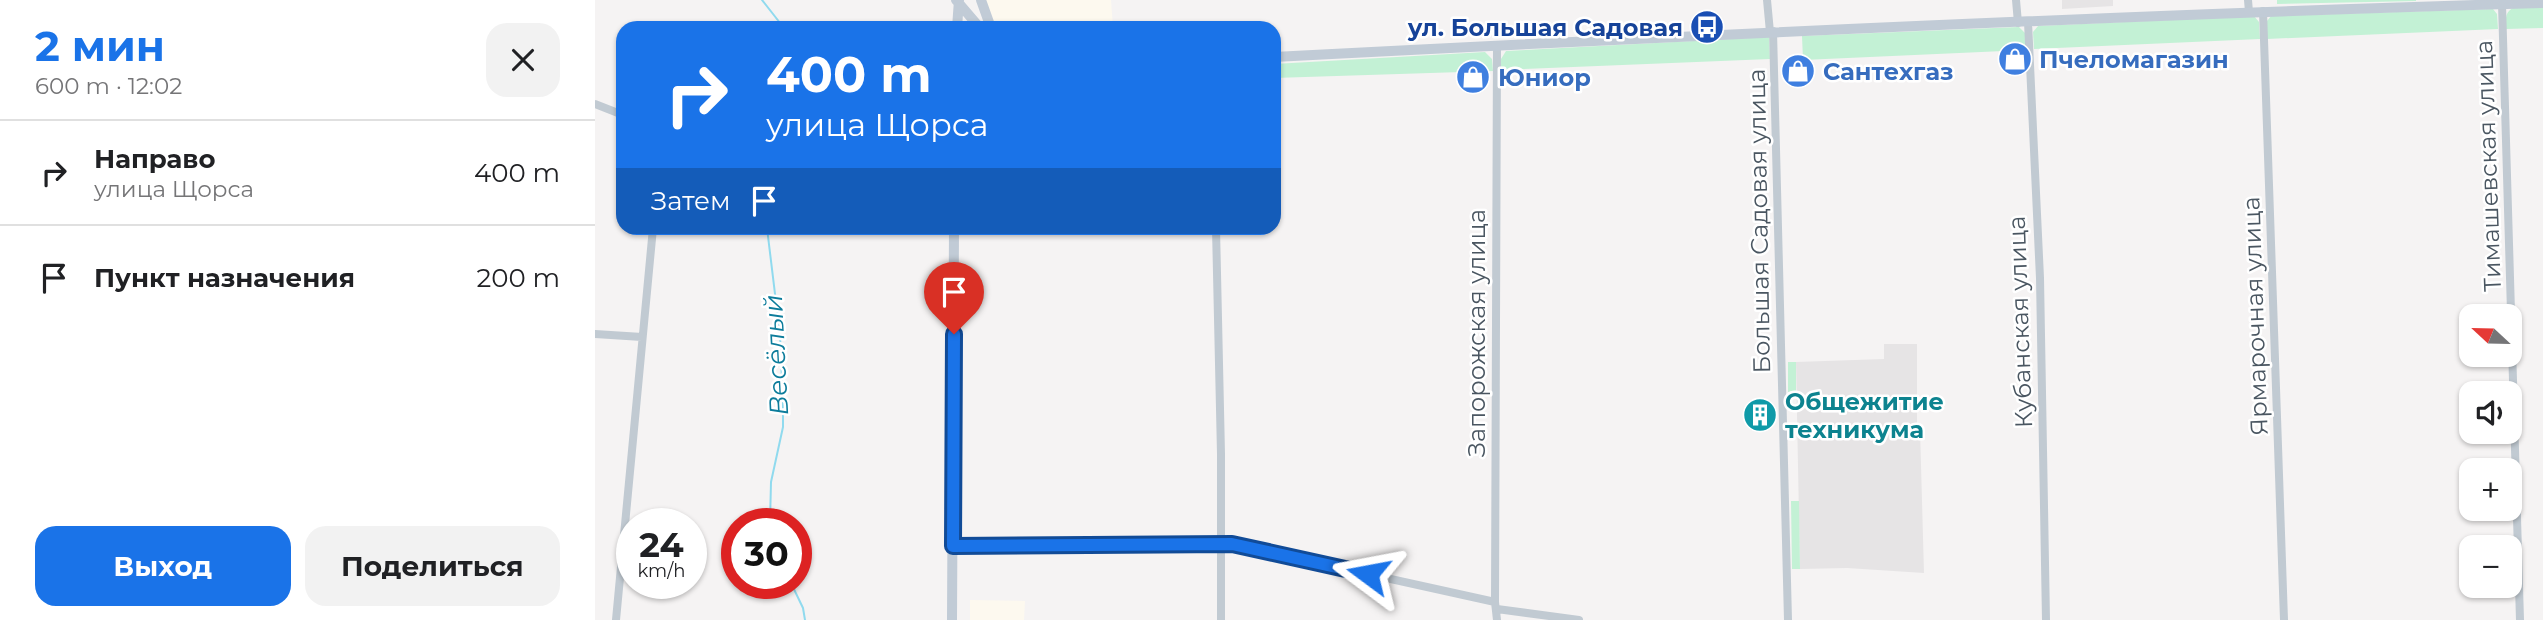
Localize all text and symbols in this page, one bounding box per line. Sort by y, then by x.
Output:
bus stop icon: ул. Большая Садовая [1688,8,1726,46]
place label: ул. Большая Садовая [1407,13,1683,42]
text: 2 мин [35,20,165,72]
button: close [486,23,560,97]
shop icon: Пчеломагазин [1996,40,2034,78]
street label: Тимашевская улица [2469,40,2507,292]
text: 400 m [766,45,932,104]
place label: Пчеломагазин [2039,45,2229,74]
icon: right [651,49,742,140]
shop icon: Сантехгаз [1779,52,1817,90]
place label: Сантехгаз [1823,57,1953,86]
shop icon: Юниор [1454,58,1492,96]
place label: Юниор [1498,63,1591,92]
street label: Большая Садовая улица [1742,68,1776,374]
text: 600 m · 12:02 [35,72,182,100]
text: улица Щорса [766,105,989,144]
text: Направо [94,143,215,175]
icon: right [35,154,73,192]
text: 400 m [474,157,560,189]
text: улица Щорса [94,175,254,203]
icon: arrive [745,182,783,220]
text: Затем [651,185,731,217]
street label: Ярмарочная улица [2236,196,2274,436]
street label: Запорожская улица [1462,209,1491,457]
street label: Кубанская улица [2002,215,2038,429]
icon: arrive [35,259,73,297]
text: Пункт назначения [94,262,355,294]
text: 200 m [476,262,560,294]
pin [924,262,984,334]
icon: arrive [935,273,973,311]
water label: Весёлый [757,294,795,416]
north arrow [2459,304,2522,368]
map controls [2459,304,2522,598]
button: sound [2459,381,2522,444]
place label: Общежитие техникума [1785,387,1944,444]
building icon: Общежитие техникума [1741,396,1779,434]
button: + [2459,458,2522,521]
speed limit sign: 30 [721,508,812,599]
text: 24 [639,523,684,566]
button: Выход [35,526,291,606]
button: Поделиться [305,526,560,606]
button: − [2459,535,2522,598]
position arrow [1331,537,1405,611]
text: km/h [637,560,686,582]

